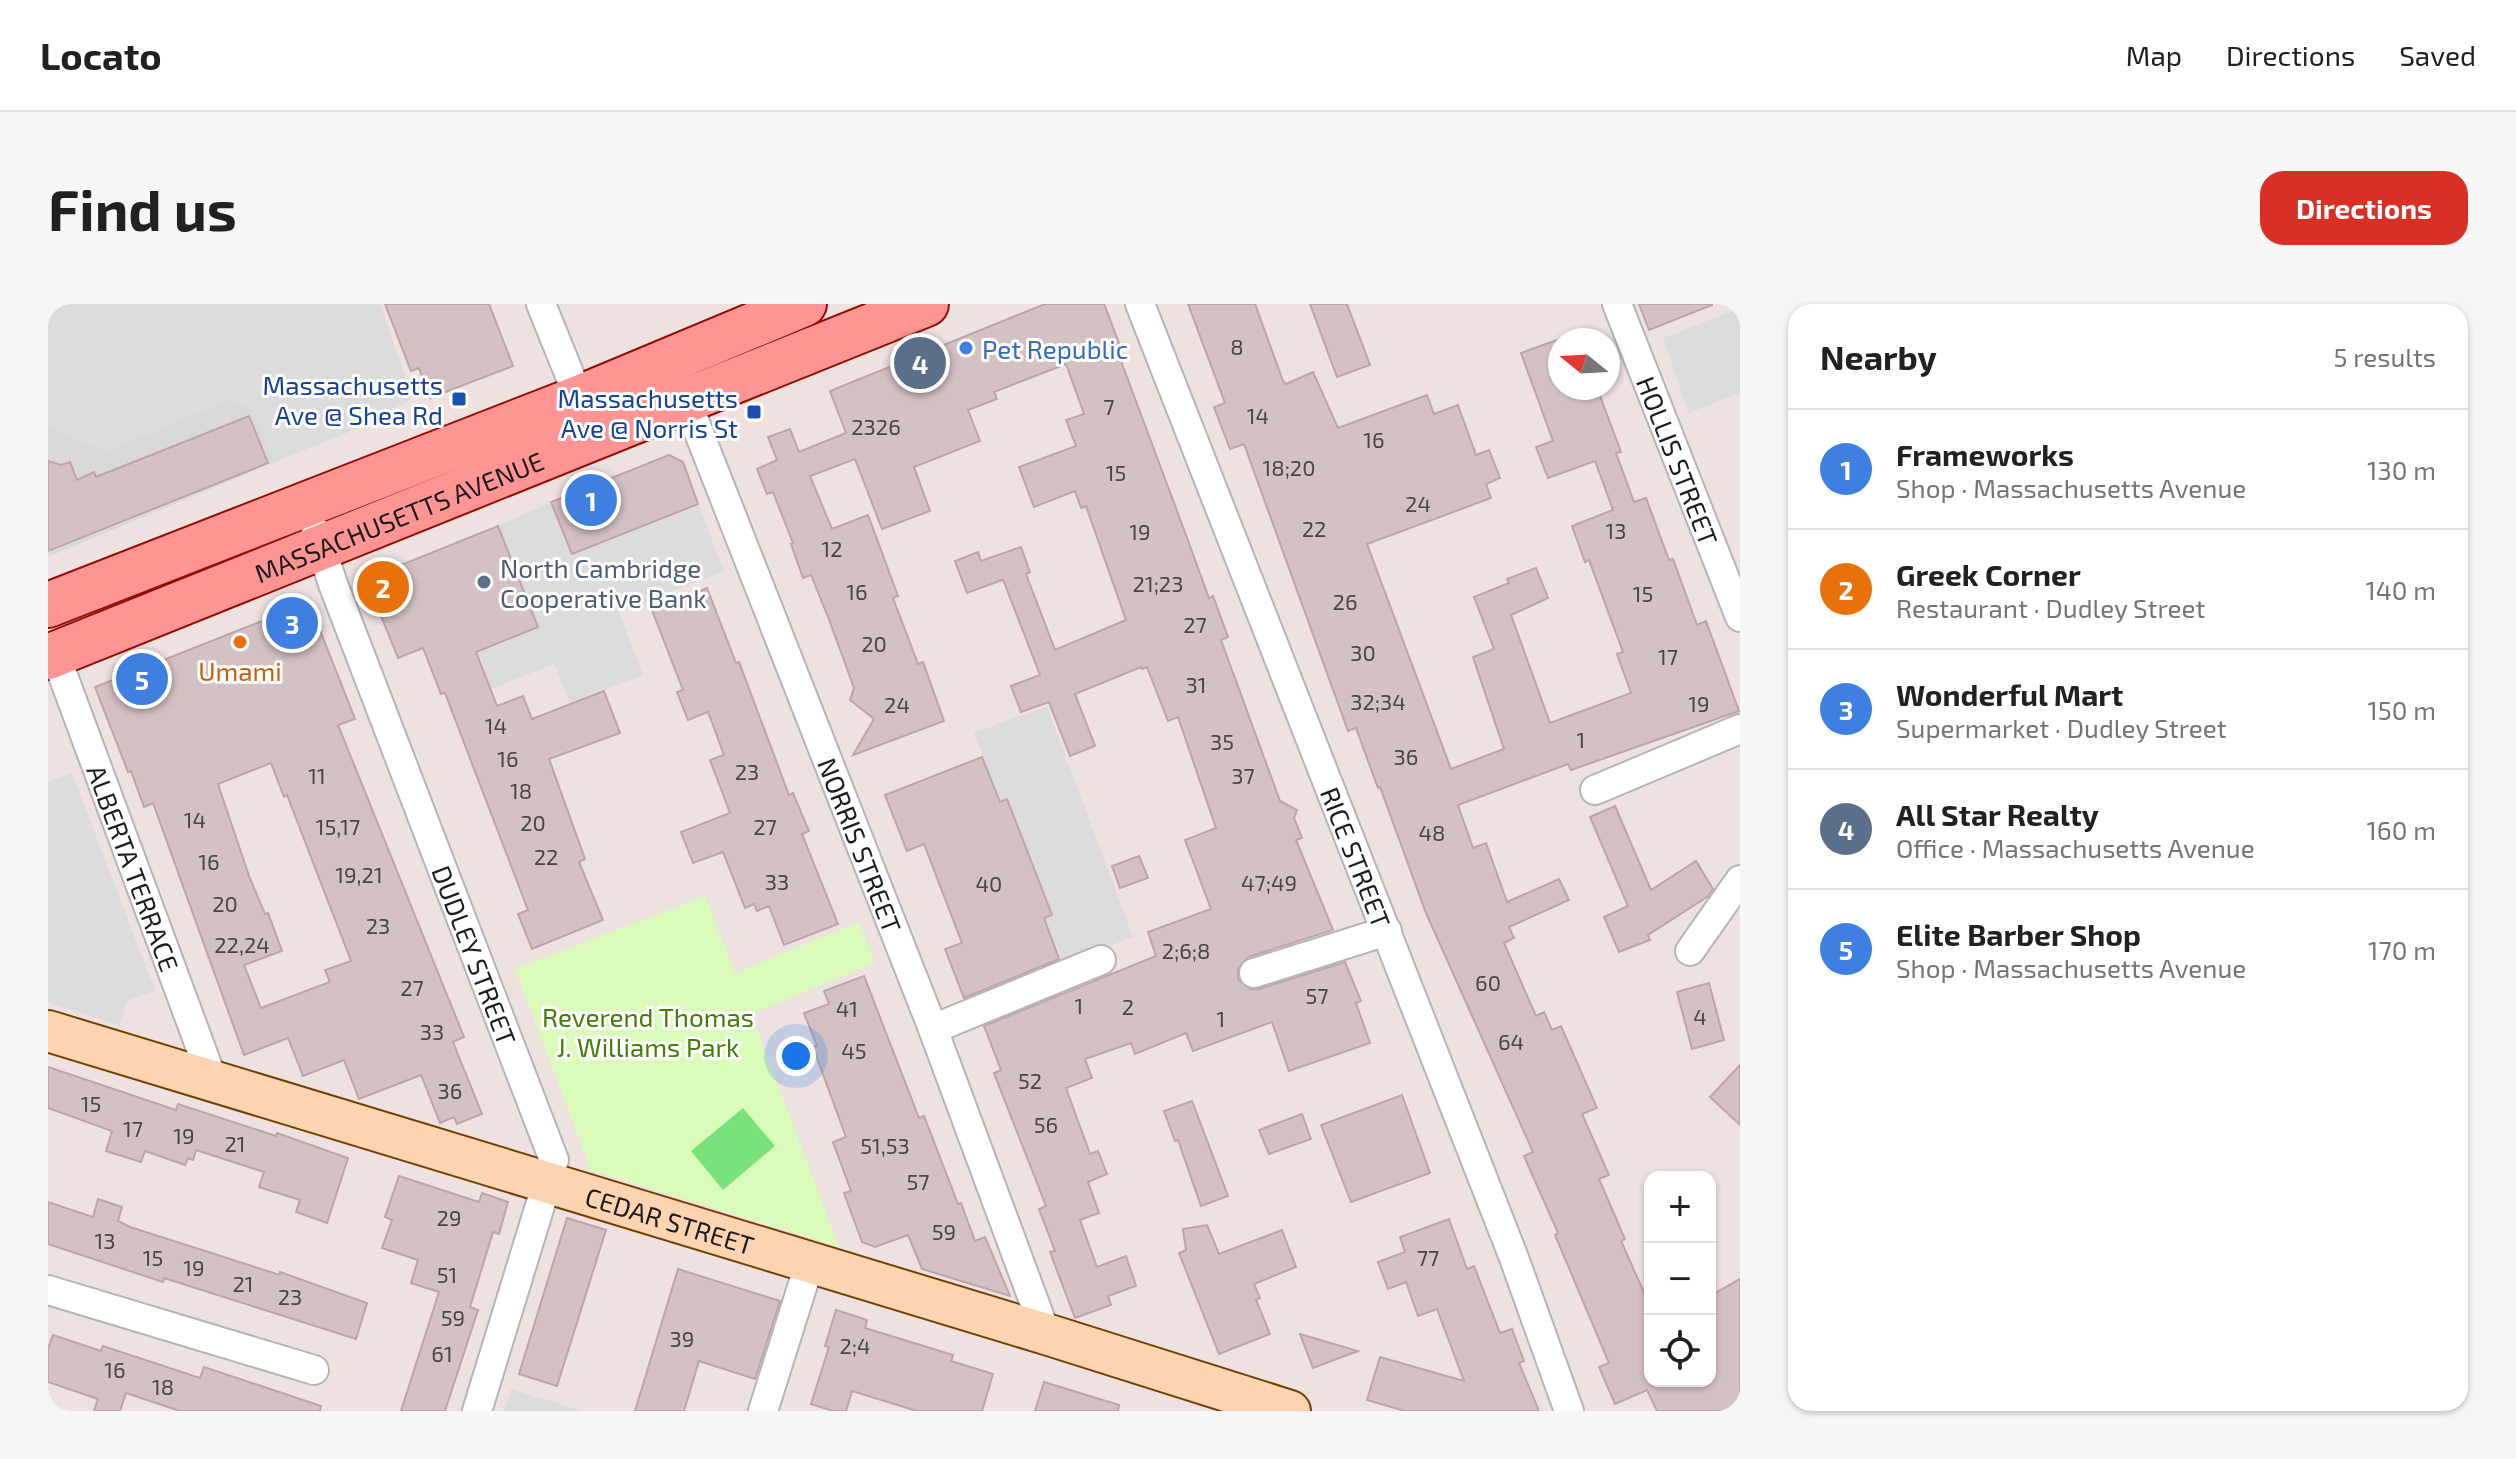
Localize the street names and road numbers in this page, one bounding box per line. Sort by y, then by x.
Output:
street label: HOLLIS STREET [1631,372,1726,549]
street label: MASSACHUSETTS AVENUE [250,444,548,588]
street label: NORRIS STREET [813,753,909,937]
street label: ALBERTA TERRACE [82,760,186,975]
street label: RICE STREET [1315,782,1398,932]
street label: DUDLEY STREET [427,861,524,1049]
street label: CEDAR STREET [582,1180,758,1260]

